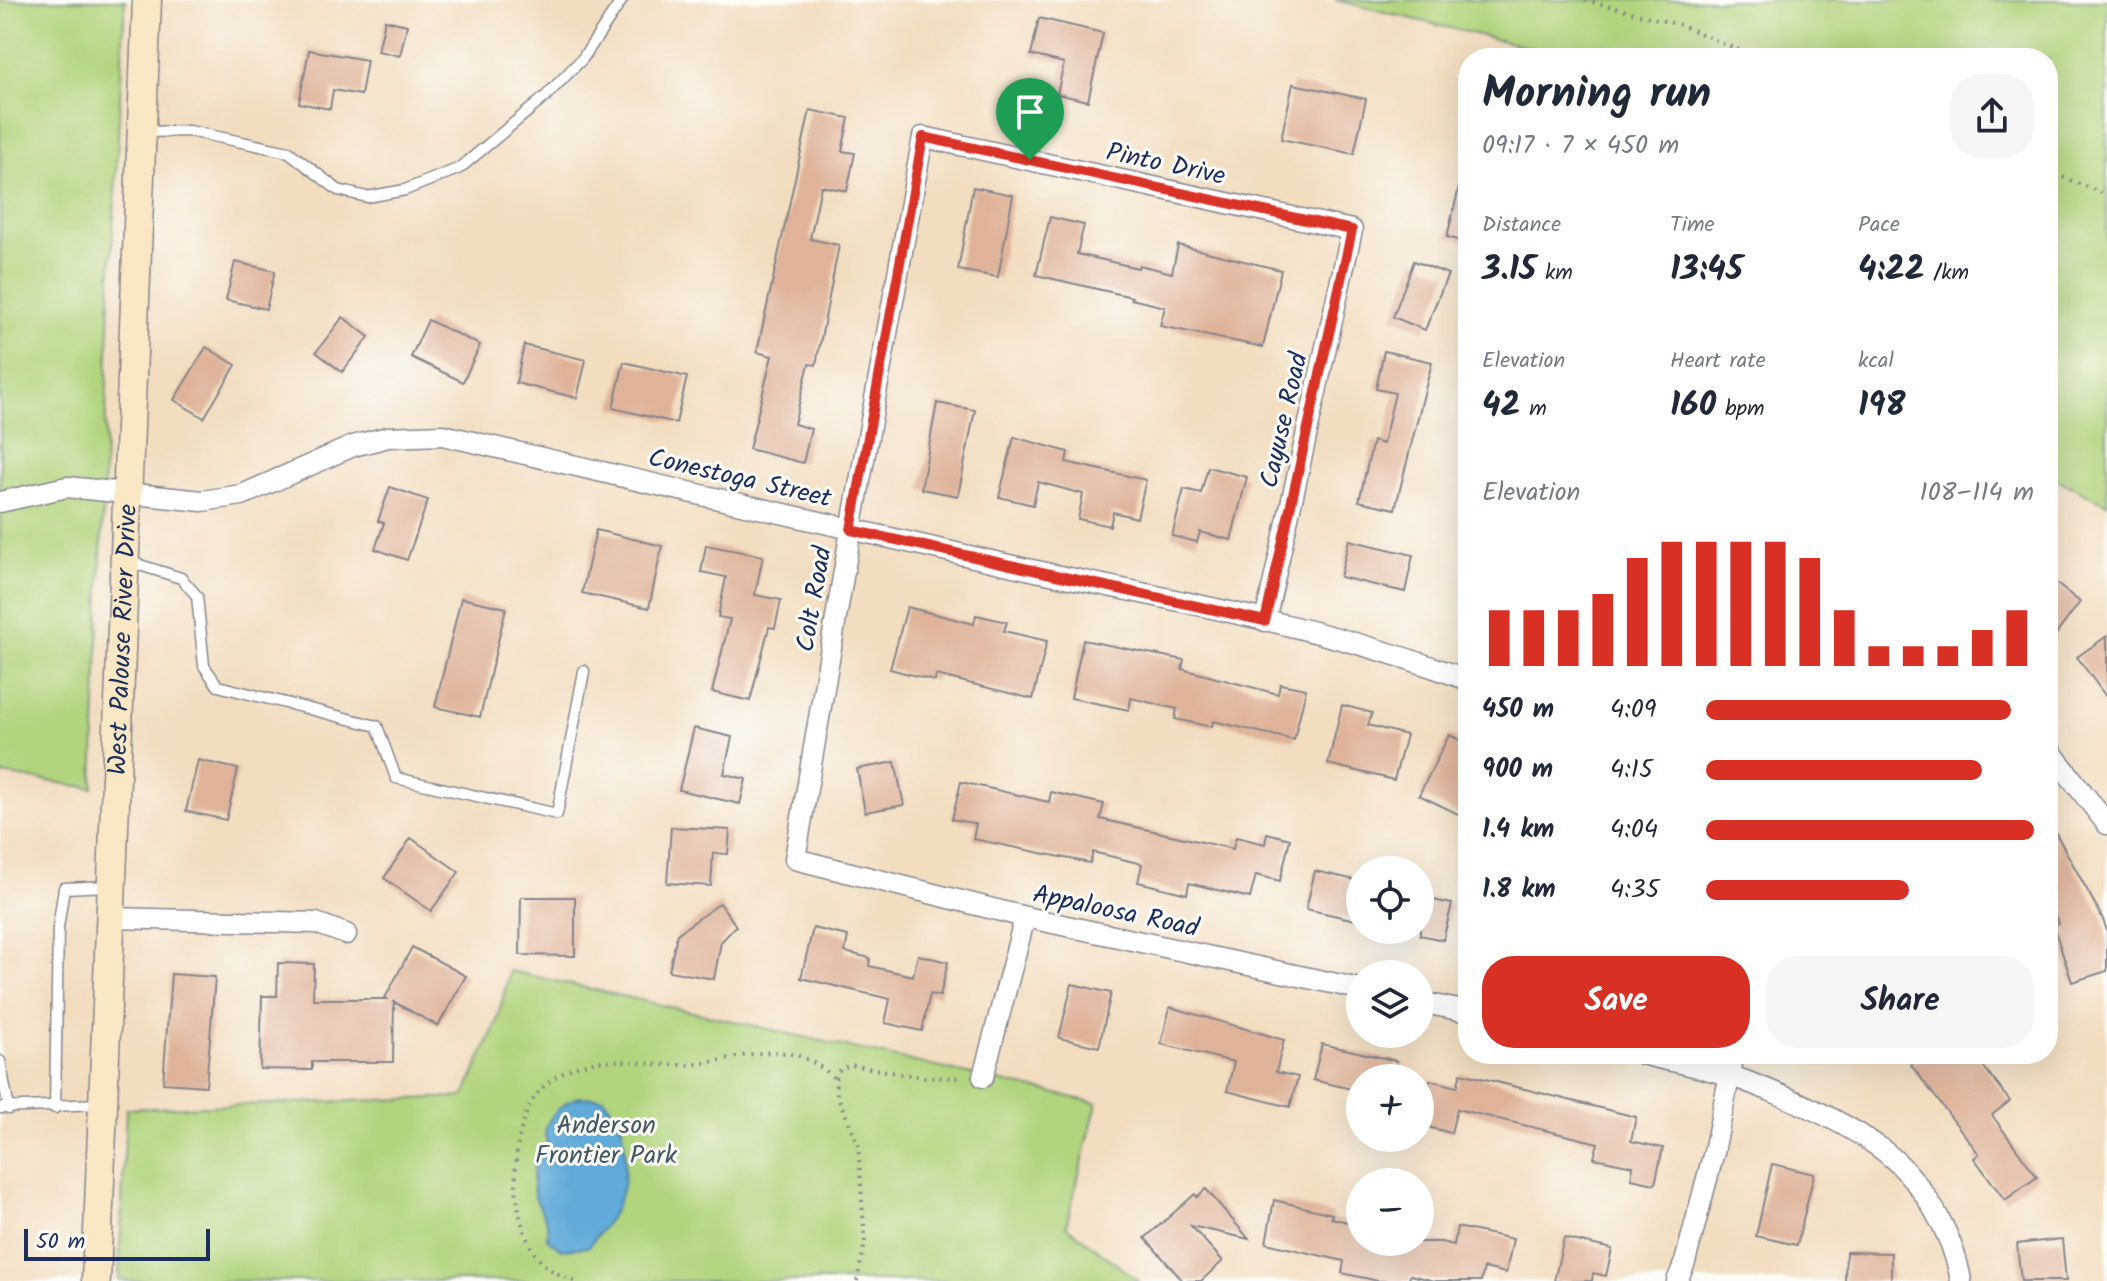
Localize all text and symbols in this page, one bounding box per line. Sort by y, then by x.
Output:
text: Morning run [1482,60,1711,130]
button: share [1950,74,2034,158]
pin [996,78,1064,160]
icon: arrive [1008,90,1052,134]
text: 09:17 · 7 × 450 m [1482,125,1679,167]
street label: Pinto Drive [1102,132,1229,198]
text: Distance [1482,208,1561,243]
text: Time [1670,208,1714,243]
text: Pace [1858,208,1900,243]
text: 3.15 [1482,243,1536,297]
text: 13:45 [1670,243,1743,297]
text: 4:22 [1858,243,1925,297]
text: km [1536,256,1573,291]
text: /km [1925,256,1969,291]
text: Elevation [1482,344,1565,379]
text: Heart rate [1670,344,1766,379]
text: kcal [1858,344,1894,379]
street label: Cayuse Road [1249,348,1321,492]
text: 42 [1482,379,1520,433]
text: 160 [1670,379,1716,433]
text: 198 [1858,379,1906,433]
text: m [1520,392,1547,427]
text: bpm [1716,392,1765,427]
street label: Conestoga Street [644,437,836,521]
text: Elevation [1482,472,1580,514]
text: 108–114 m [1920,472,2034,514]
street label: West Palouse River Drive [97,503,150,776]
street label: Colt Road [785,542,845,655]
text: 450 m [1482,689,1554,731]
text: 4:09 [1610,689,1656,731]
text: 900 m [1482,749,1553,791]
text: 4:15 [1610,749,1653,791]
text: 1.4 km [1482,809,1554,851]
text: 4:04 [1610,809,1658,851]
map controls [1346,856,1434,1256]
button: locate [1346,856,1434,944]
text: 1.8 km [1482,869,1555,911]
text: 4:35 [1610,869,1660,911]
street label: Appaloosa Road [1029,874,1203,950]
button: Save [1482,956,1750,1048]
button: Share [1766,956,2034,1048]
button: layers [1346,960,1434,1048]
button: + [1346,1064,1434,1152]
park label: Anderson Frontier Park [535,1105,678,1177]
button: − [1346,1168,1434,1256]
scale bar [24,1225,210,1261]
text: 50 m [36,1225,85,1260]

